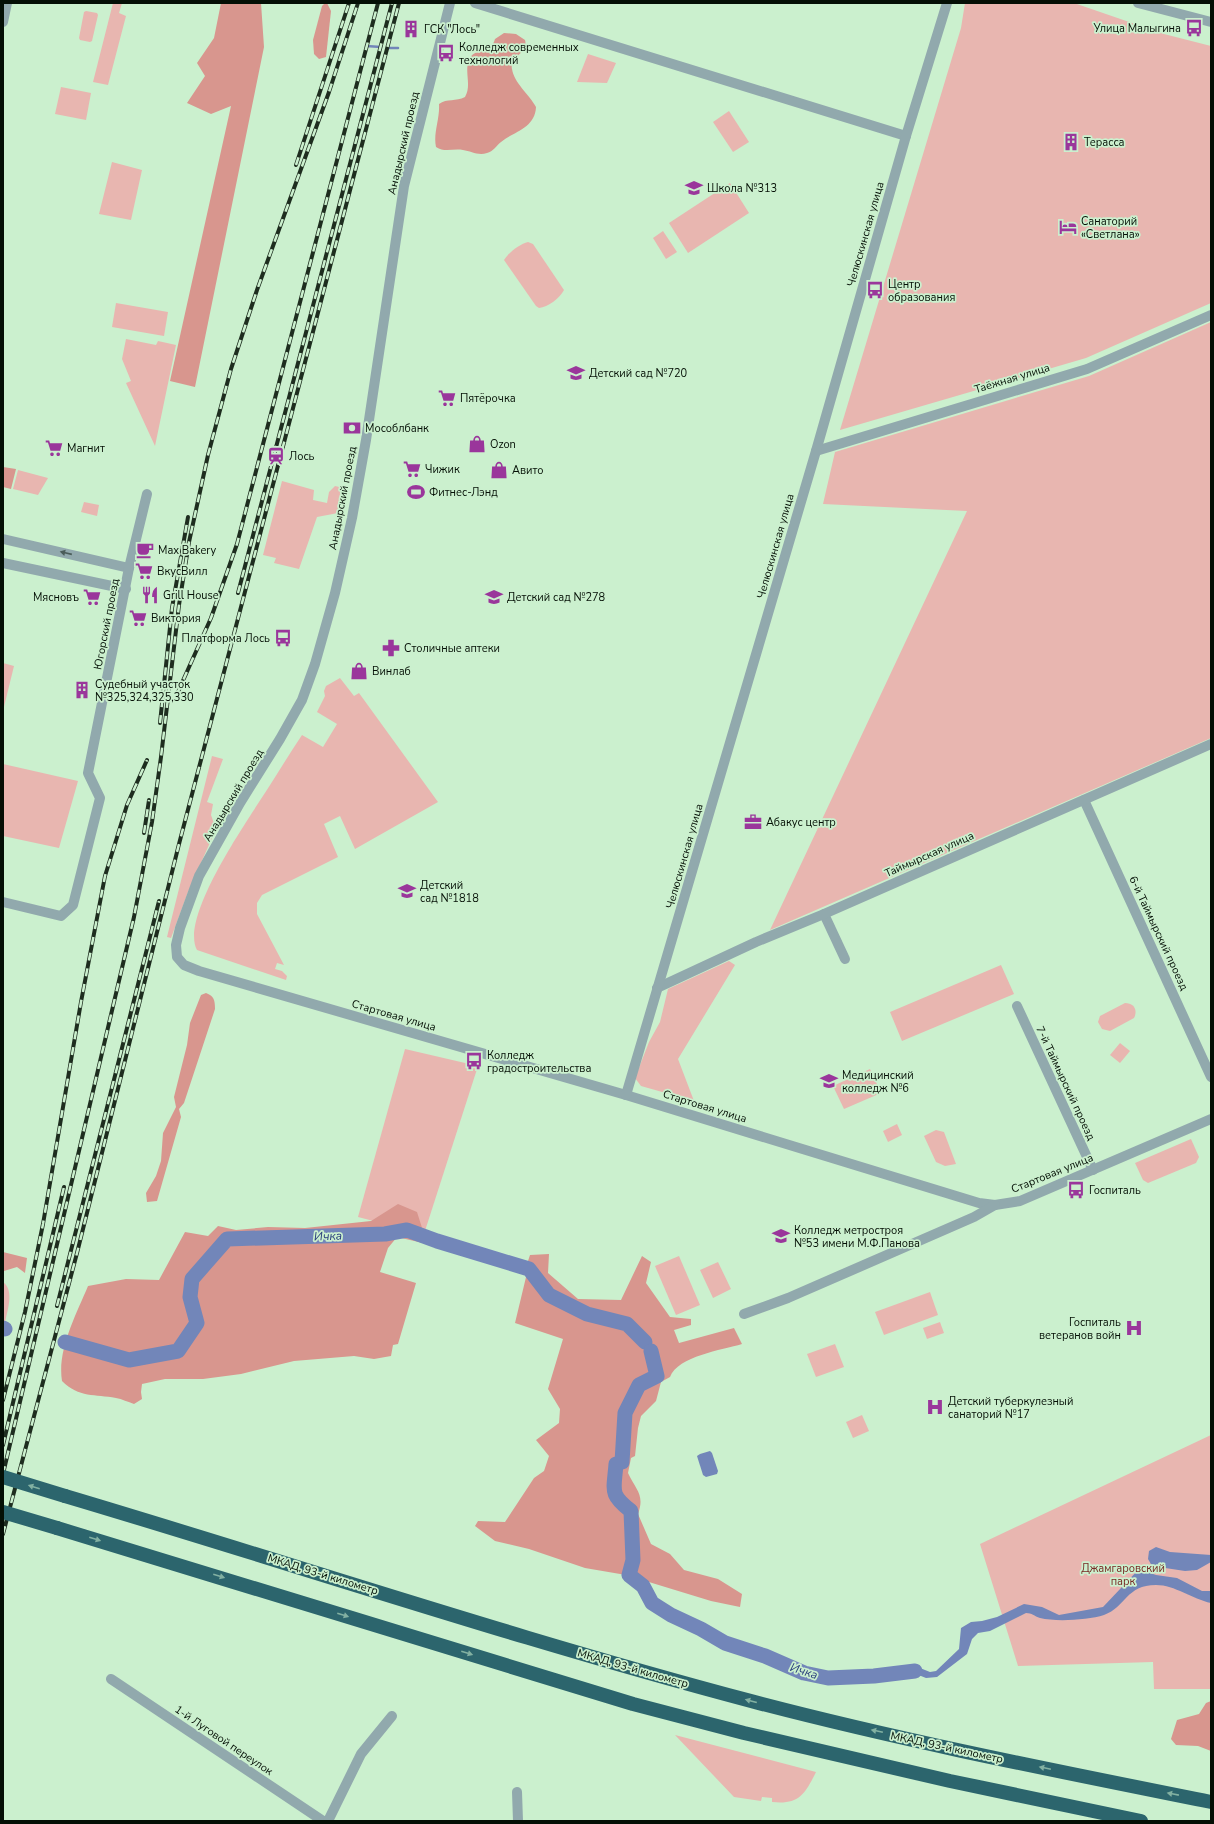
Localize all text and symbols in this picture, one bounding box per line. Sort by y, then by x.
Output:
bus stop icon: Улица Малыгина [1184,18,1204,38]
building icon: ГСК "Лось" [401,19,421,39]
place label: Улица Малыгина [1092,21,1181,36]
place label: ГСК "Лось" [424,22,480,37]
place label: Колледж современных технологий [459,40,579,68]
bus stop icon: Колледж современных технологий [436,43,456,63]
street label: Анадырский проезд [384,90,423,196]
building icon: Терасса [1061,132,1081,152]
place label: Терасса [1084,135,1125,150]
school or university icon: Школа №313 [684,178,704,198]
street label: Челюскинская улица [843,180,888,288]
place label: Школа №313 [707,181,777,196]
place label: Санаторий «Светлана» [1081,214,1140,242]
hotel icon: Санаторий «Светлана» [1058,217,1078,237]
place label: Центр образования [888,277,955,305]
bus stop icon: Центр образования [865,280,885,300]
street label: Таёжная улица [973,360,1052,397]
school or university icon: Детский сад №720 [566,363,586,383]
place label: Детский сад №720 [589,366,688,381]
supermarket icon: Пятёрочка [437,388,457,408]
place label: Пятёрочка [460,391,516,406]
bank icon: Мособлбанк [342,418,362,438]
place label: Мособлбанк [365,421,429,436]
shop icon: Ozon [467,434,487,454]
place label: Ozon [490,437,516,452]
supermarket icon: Магнит [44,438,64,458]
place label: Магнит [67,441,105,456]
street label: Анадырский проезд [325,444,360,551]
station icon: Лось [266,446,286,466]
place label: Лось [289,449,315,464]
supermarket icon: Чижик [402,459,422,479]
shop icon: Авито [489,460,509,480]
place label: Чижик [425,462,460,477]
place label: Авито [512,463,544,478]
sports icon: Фитнес-Лэнд [406,482,426,502]
place label: Фитнес-Лэнд [429,485,498,500]
street label: Челюскинская улица [753,492,798,600]
cafe icon: Max Bakery [135,540,155,560]
place label: Max Bakery [158,543,217,558]
one-way arrow [60,550,72,556]
supermarket icon: ВкусВилл [134,561,154,581]
place label: ВкусВилл [157,564,208,579]
street label: Югорский проезд [90,577,123,671]
restaurant icon: Grill House [140,585,160,605]
supermarket icon: Мясновъ [82,587,102,607]
school or university icon: Детский сад №278 [484,587,504,607]
place label: Grill House [163,588,219,603]
place label: Мясновъ [33,590,79,605]
place label: Детский сад №278 [507,590,606,605]
supermarket icon: Виктория [128,608,148,628]
place label: Виктория [151,611,201,626]
bus stop icon: Платформа Лось [273,628,293,648]
place label: Платформа Лось [182,631,270,646]
pharmacy icon: Столичные аптеки [381,638,401,658]
place label: Столичные аптеки [404,641,500,656]
shop icon: Винлаб [349,661,369,681]
place label: Винлаб [372,664,411,679]
place label: Судебный участок №325,324,325,330 [95,677,194,705]
building icon: Судебный участок №325,324,325,330 [72,680,92,700]
street label: Анадырский проезд [200,746,267,844]
street label: Челюскинская улица [662,802,707,910]
office icon: Абакус центр [743,812,763,832]
place label: Абакус центр [766,815,836,830]
street label: Таймырская улица [882,828,976,881]
street label: 6-й Таймырский проезд [1125,874,1192,993]
place label: Детский сад №1818 [420,878,479,906]
school or university icon: Детский сад №1818 [397,881,417,901]
street label: Стартовая улица [350,996,438,1035]
street label: 7-й Таймырский проезд [1032,1024,1099,1143]
place label: Колледж градостроительства [487,1048,591,1076]
bus stop icon: Колледж градостроительства [464,1051,484,1071]
place label: Медицинский колледж №6 [842,1068,914,1096]
school or university icon: Медицинский колледж №6 [819,1071,839,1091]
street label: Стартовая улица [661,1087,749,1126]
street label: Стартовая улица [1009,1150,1095,1197]
bus stop icon: Госпиталь [1066,1180,1086,1200]
place label: Госпиталь [1089,1183,1141,1198]
place label: Колледж метростроя №53 имени М.Ф.Панова [794,1223,920,1251]
school or university icon: Колледж метростроя №53 имени М.Ф.Панова [771,1226,791,1246]
water label: Ичка [314,1228,342,1244]
place label: Госпиталь ветеранов войн [1039,1315,1121,1343]
hospital icon: Госпиталь ветеранов войн [1124,1318,1144,1338]
place label: Детский туберкулезный санаторий №17 [948,1394,1073,1422]
hospital icon: Детский туберкулезный санаторий №17 [925,1397,945,1417]
one-way arrow [28,1484,40,1490]
one-way arrow [89,1536,101,1542]
street label: МКАД, 93-й километр [266,1551,380,1598]
park label: Джамгаровский парк [1081,1561,1165,1589]
one-way arrow [213,1573,225,1579]
one-way arrow [338,1612,350,1618]
street label: МКАД, 93-й километр [576,1645,690,1691]
one-way arrow [462,1650,474,1656]
water label: Ичка [788,1659,820,1683]
one-way arrow [745,1698,757,1704]
street label: 1-й Луговой переулок [172,1702,276,1779]
one-way arrow [871,1728,883,1734]
street label: МКАД, 93-й километр [889,1728,1005,1767]
one-way arrow [1039,1764,1052,1770]
one-way arrow [1167,1791,1179,1797]

